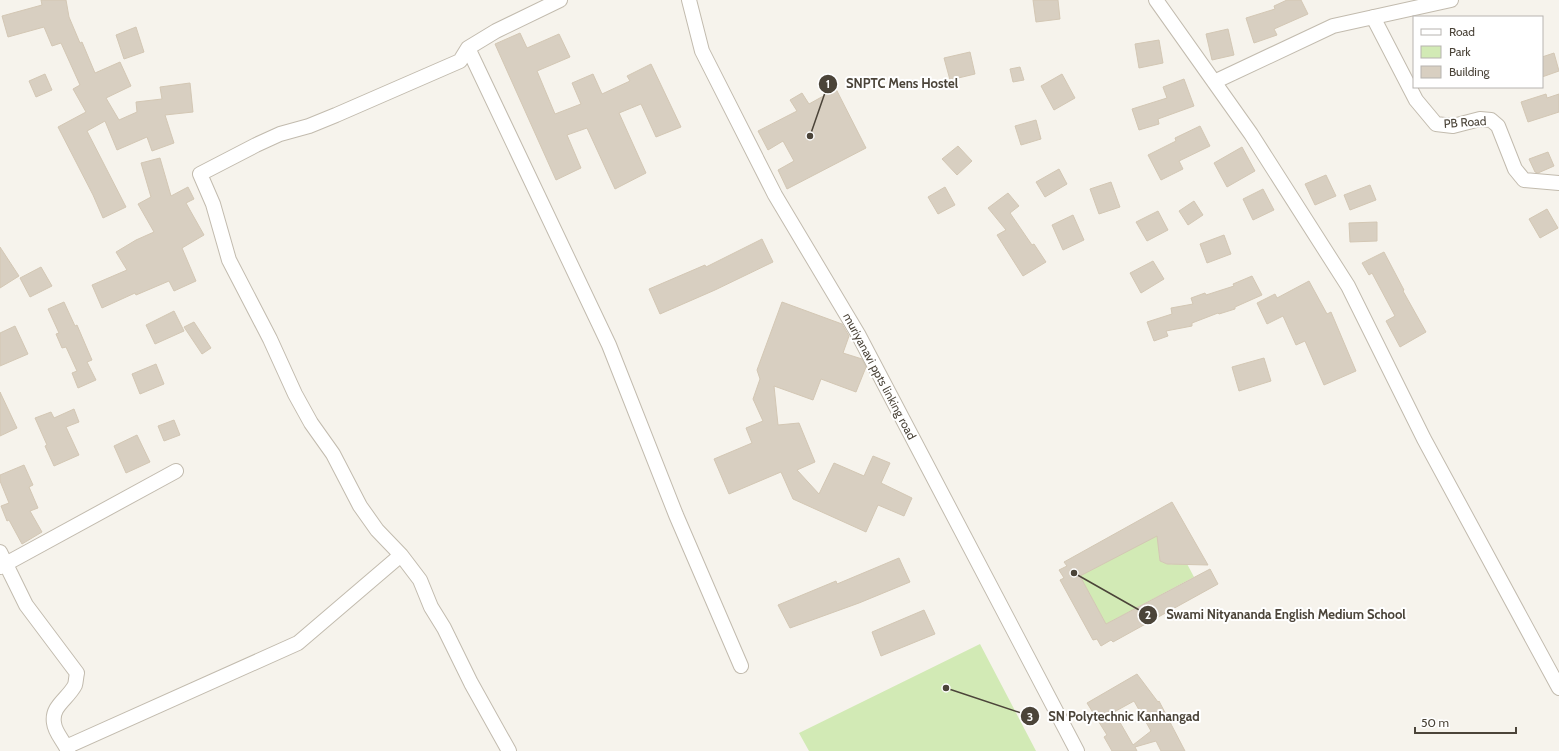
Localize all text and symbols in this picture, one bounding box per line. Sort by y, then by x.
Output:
legend [1413,16,1543,88]
text: Road [1449,24,1475,39]
text: Park [1449,44,1471,59]
text: Building [1449,64,1491,79]
callout: SNPTC Mens Hostel [818,71,966,96]
text: SNPTC Mens Hostel [846,75,959,91]
text: 1 [826,76,830,91]
street label: PB Road [1443,113,1487,131]
street label: muriyanavi ppts linking road [840,310,920,442]
callout: Swami Nityananda English Medium School [1138,602,1414,627]
text: Swami Nityananda English Medium School [1166,606,1406,622]
text: 2 [1145,607,1151,622]
callout: SN Polytechnic Kanhangad [1020,704,1208,729]
text: SN Polytechnic Kanhangad [1048,708,1200,724]
text: 3 [1027,709,1033,724]
scale bar [1415,709,1516,735]
text: 50 m [1421,715,1449,730]

